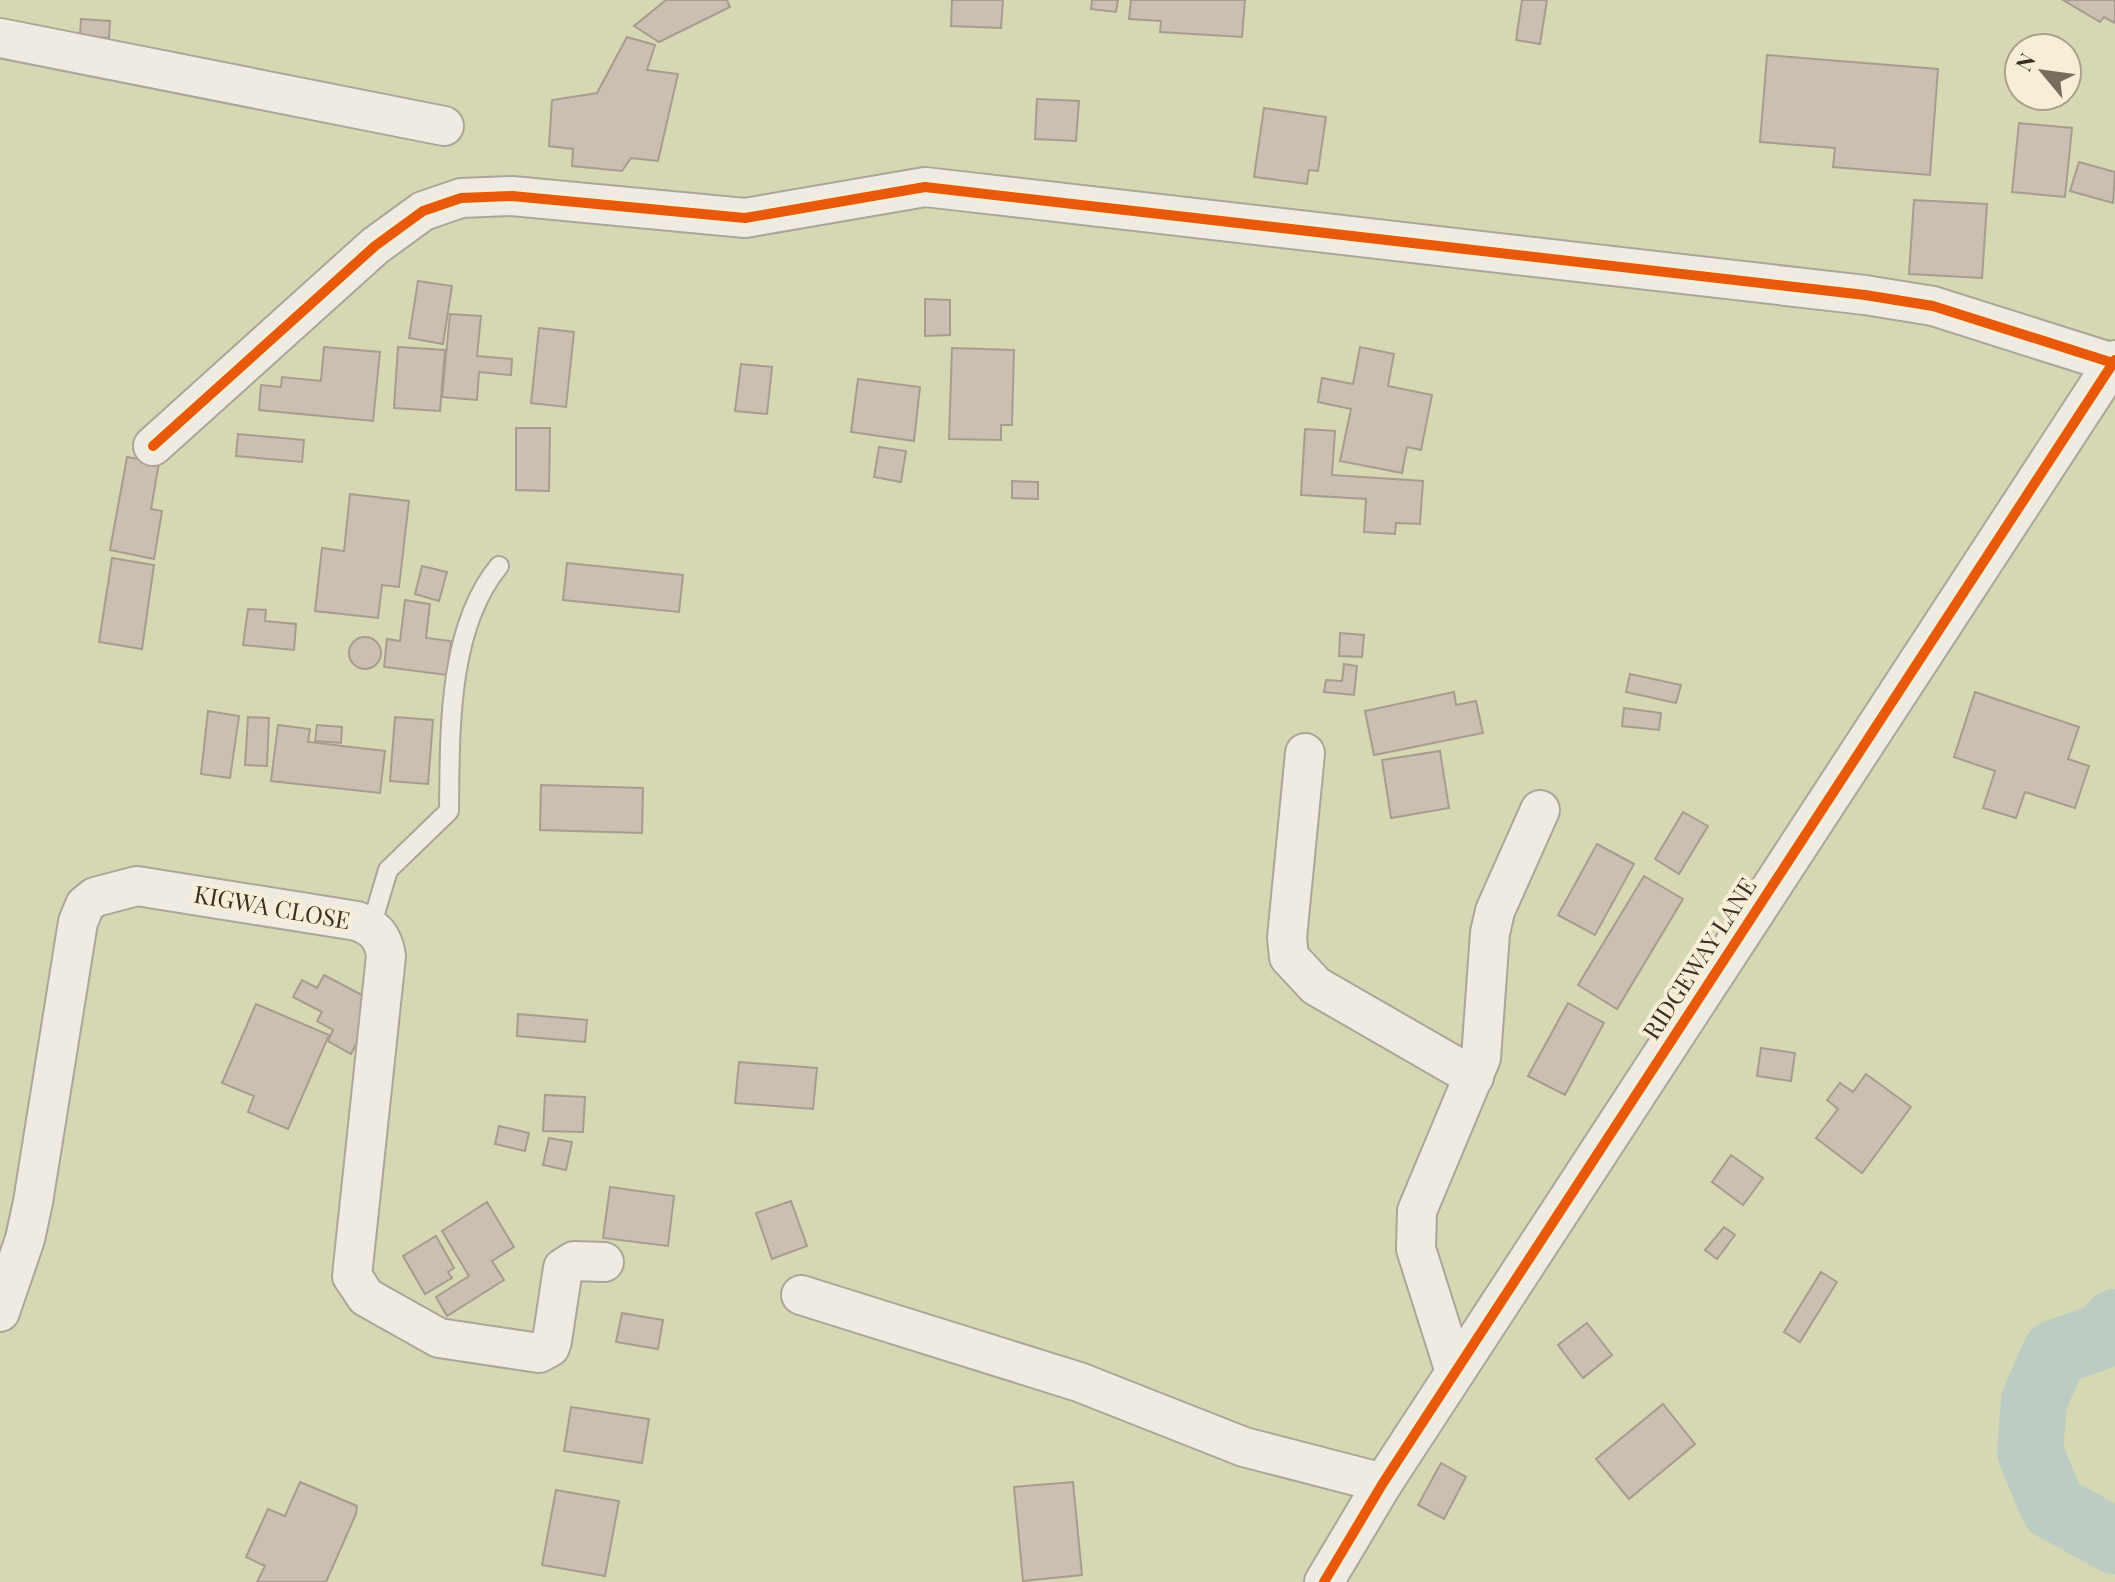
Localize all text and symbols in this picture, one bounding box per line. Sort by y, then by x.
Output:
north arrow [2003,32,2083,112]
text: N [2008,48,2042,76]
street label: RIDGEWAY LANE [1634,871,1763,1045]
street label: KIGWA CLOSE [192,877,353,936]

